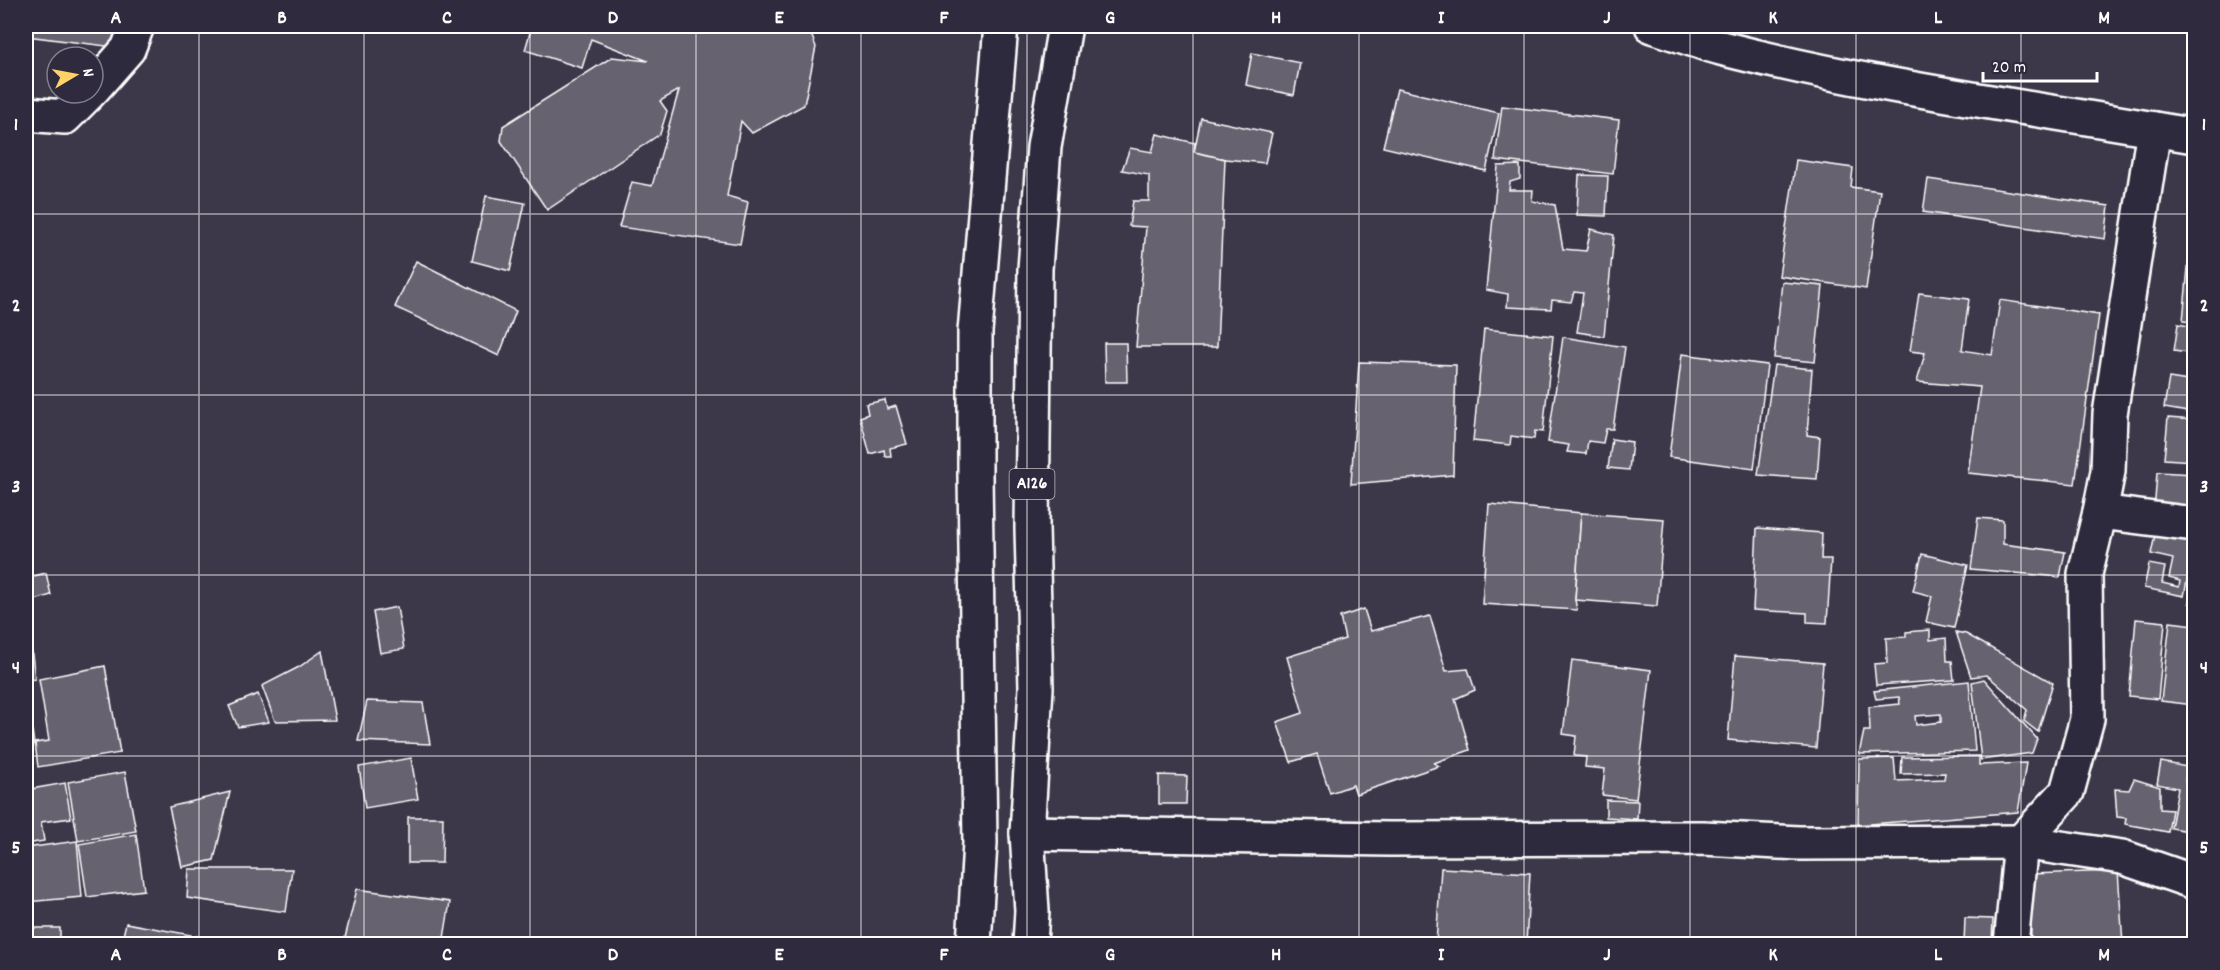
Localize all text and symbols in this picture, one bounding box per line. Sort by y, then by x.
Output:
text: A [111,5,122,33]
text: B [277,5,287,33]
text: C [442,5,452,33]
text: D [608,5,619,33]
text: E [774,5,784,33]
text: F [940,5,950,33]
text: G [1105,5,1115,33]
text: H [1271,5,1281,33]
text: I [1438,5,1445,33]
text: J [1603,5,1611,33]
text: K [1768,5,1778,33]
text: L [1934,5,1943,33]
text: M [2098,5,2110,33]
north arrow [45,45,105,105]
scale bar [1983,45,2097,83]
text: 20 m [1992,56,2026,81]
text: N [75,67,99,79]
text: 1 [14,112,18,140]
text: 1 [2202,112,2206,140]
text: 2 [12,293,20,321]
text: 2 [2200,293,2208,321]
road number: A126 [1010,469,1054,499]
text: 3 [12,474,20,502]
text: 3 [2200,474,2208,502]
text: 4 [12,655,20,683]
text: 4 [2200,655,2208,683]
text: 5 [11,835,21,863]
text: 5 [2199,835,2209,863]
text: A [111,942,122,970]
text: B [277,942,287,970]
text: C [442,942,452,970]
text: D [608,942,619,970]
text: E [774,942,784,970]
text: F [940,942,950,970]
text: G [1105,942,1115,970]
text: H [1271,942,1281,970]
text: I [1438,942,1445,970]
text: J [1603,942,1611,970]
text: K [1768,942,1778,970]
text: L [1934,942,1943,970]
text: M [2098,942,2110,970]

